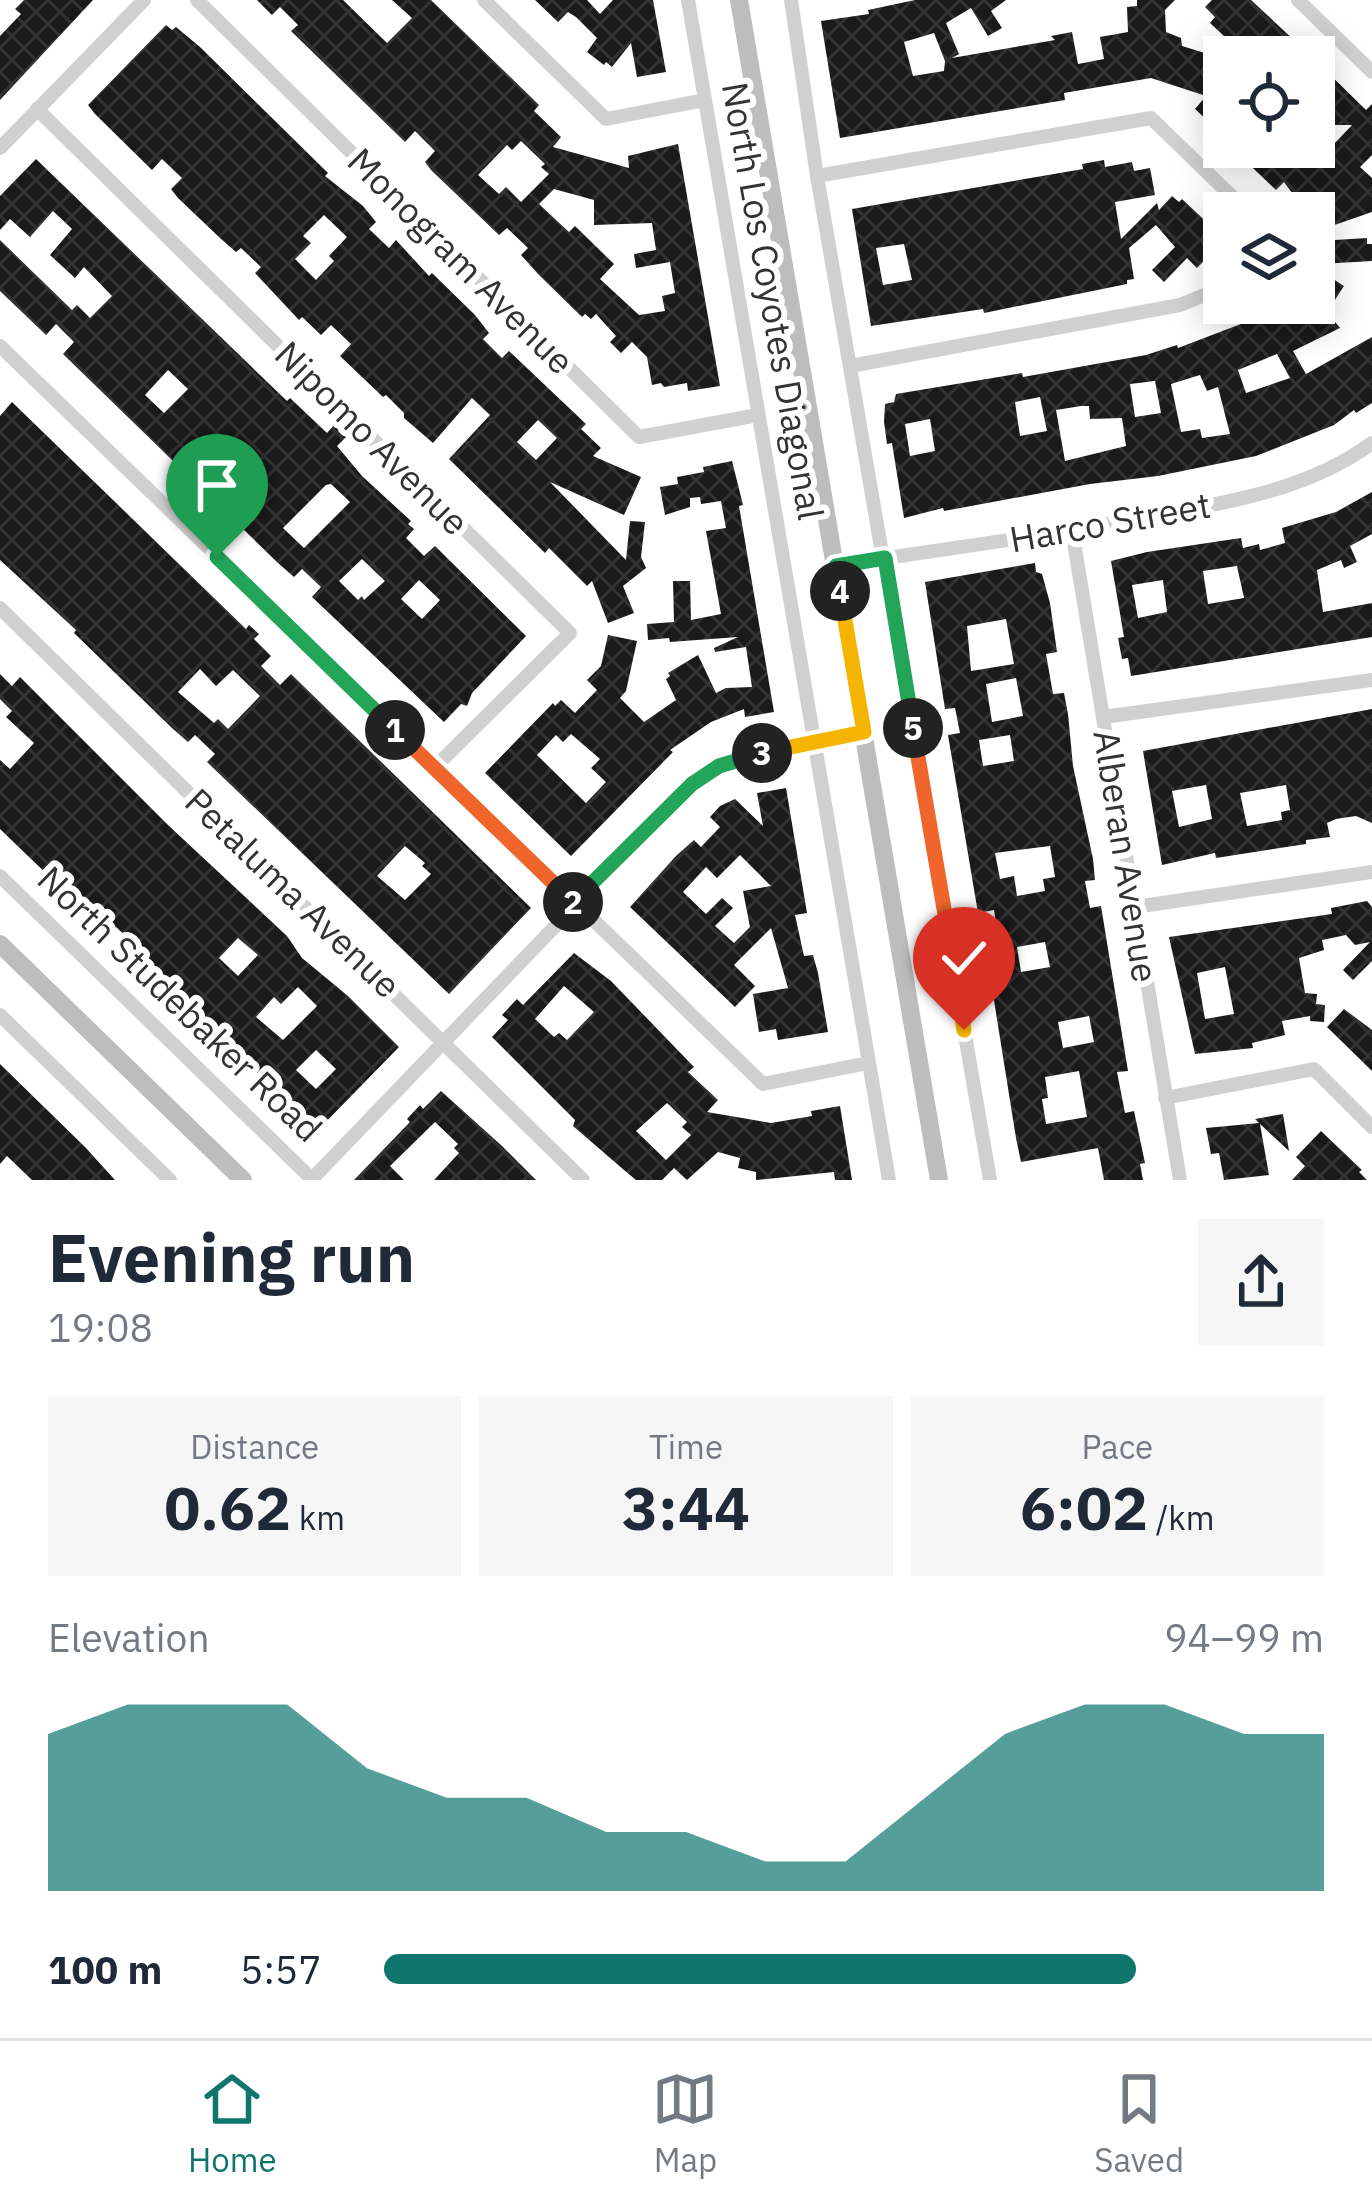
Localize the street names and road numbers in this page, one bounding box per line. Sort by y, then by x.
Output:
street label: North Los Coyotes Diagonal [712,78,835,524]
street label: Monogram Avenue [338,137,585,384]
street label: Nipomo Avenue [265,331,479,545]
street label: Harco Street [1006,481,1214,562]
street label: Alberan Avenue [1083,726,1170,986]
street label: Petaluma Avenue [175,778,411,1008]
street label: North Studebaker Road [28,855,333,1152]

